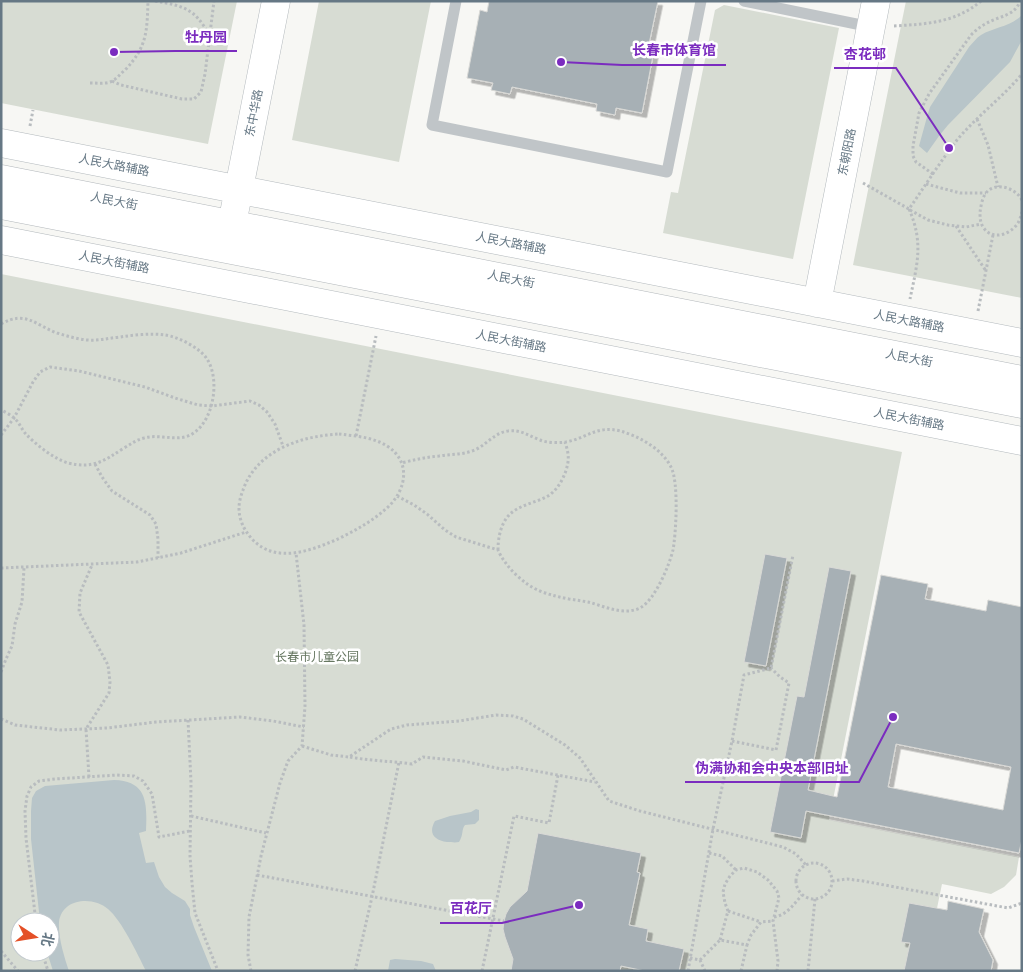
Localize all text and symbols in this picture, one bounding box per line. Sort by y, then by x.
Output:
callout: 牡丹园 [175,22,237,51]
text: 牡丹园 [185,29,227,45]
callout: 长春市体育馆 [622,36,726,65]
callout: 杏花邨 [834,39,896,68]
text: 长春市体育馆 [632,42,716,58]
text: 杏花邨 [844,46,886,62]
street label: 东中华路 [243,88,265,138]
street label: 东朝阳路 [836,127,858,177]
street label: 人民大路辅路 [77,151,151,179]
street label: 人民大街 [89,190,139,212]
street label: 人民大路辅路 [474,229,548,257]
street label: 人民大街辅路 [77,248,151,276]
street label: 人民大街 [486,268,536,290]
street label: 人民大路辅路 [872,307,946,335]
street label: 人民大街辅路 [474,327,548,355]
street label: 人民大街 [884,347,934,369]
street label: 人民大街辅路 [872,405,946,433]
park label: 长春市儿童公园 [275,650,359,664]
callout: 伪满协和会中央本部旧址 [685,753,859,782]
text: 伪满协和会中央本部旧址 [695,760,849,776]
callout: 百花厅 [440,894,502,923]
text: 百花厅 [450,900,492,916]
north arrow [10,912,60,962]
text: 北 [38,931,57,948]

